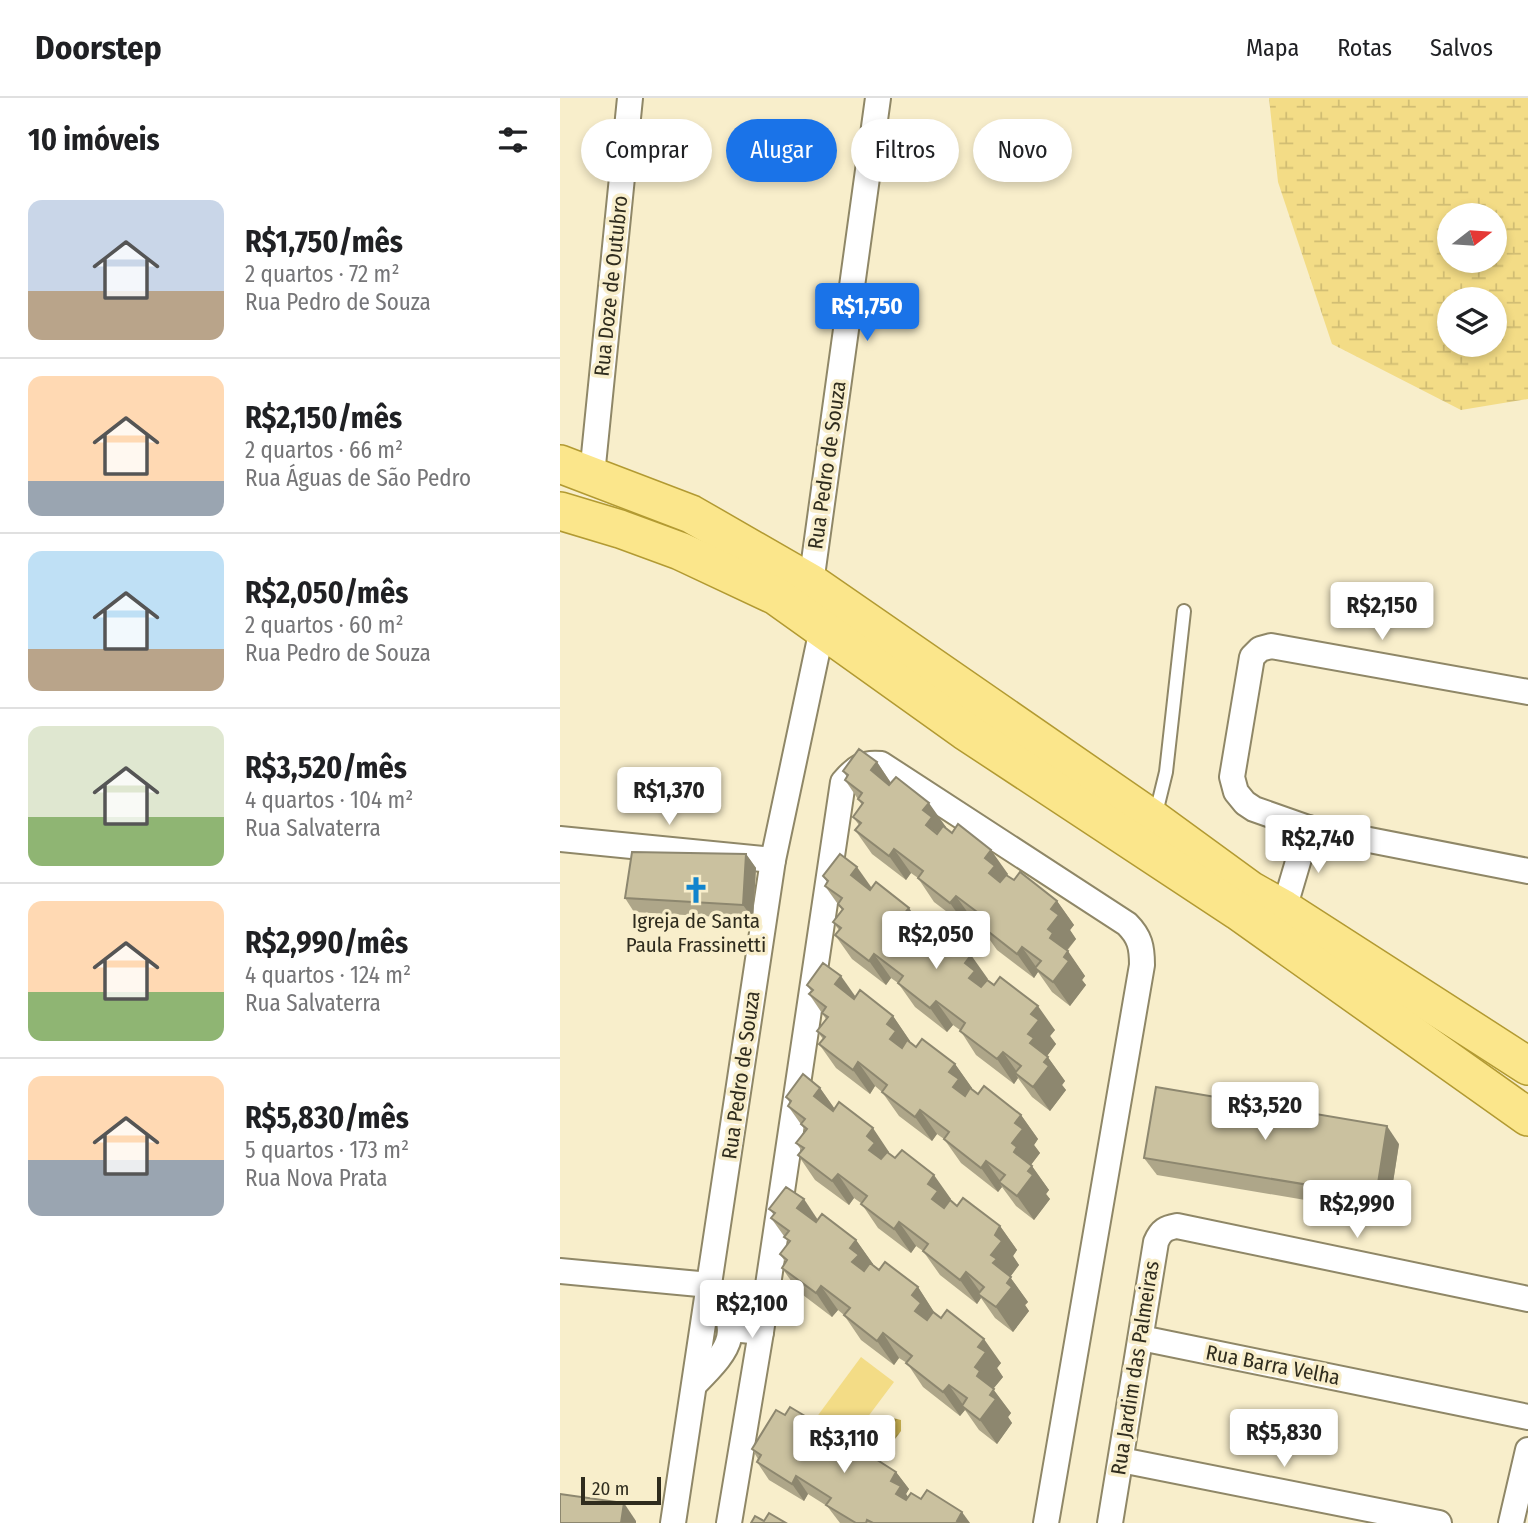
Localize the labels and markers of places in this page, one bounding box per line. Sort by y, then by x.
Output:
pin: R$1,750 [802,284,932,343]
pin: R$2,150 [1317,582,1447,642]
pin: R$1,370 [604,768,734,827]
pin: R$2,740 [1253,816,1383,875]
church icon: Igreja de Santa Paula Frassinetti [681,875,711,905]
place label: Igreja de Santa Paula Frassinetti [626,908,766,958]
pin: R$2,050 [871,912,1001,971]
pin: R$3,520 [1200,1082,1330,1142]
pin: R$2,990 [1292,1180,1422,1240]
pin: R$2,100 [687,1280,817,1340]
pin: R$5,830 [1219,1410,1349,1469]
pin: R$3,110 [779,1416,909,1475]

